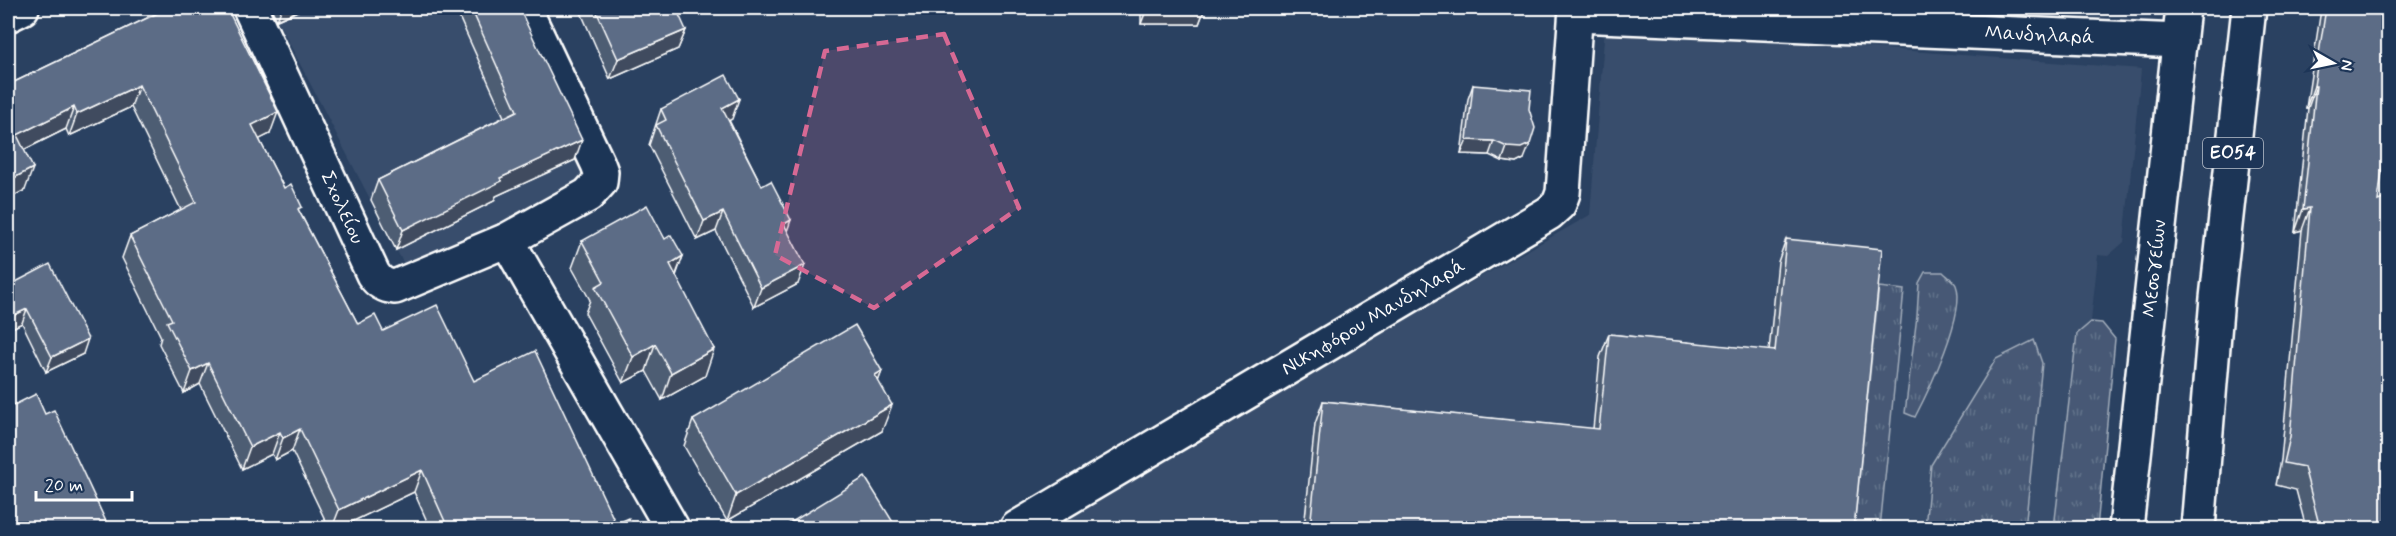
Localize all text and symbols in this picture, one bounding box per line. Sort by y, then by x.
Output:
street label: Μανδηλαρά [1984,19,2096,51]
north arrow [2303,33,2363,93]
text: N [2335,58,2358,72]
road number: ΕΟ54 [2203,138,2263,168]
street label: Σχολείου [314,167,371,248]
street label: Μεσογείων [2136,218,2173,319]
street label: Νικηφόρου Μανδηλαρά [1276,252,1471,382]
scale bar [36,464,132,502]
text: 20 m [45,474,83,498]

